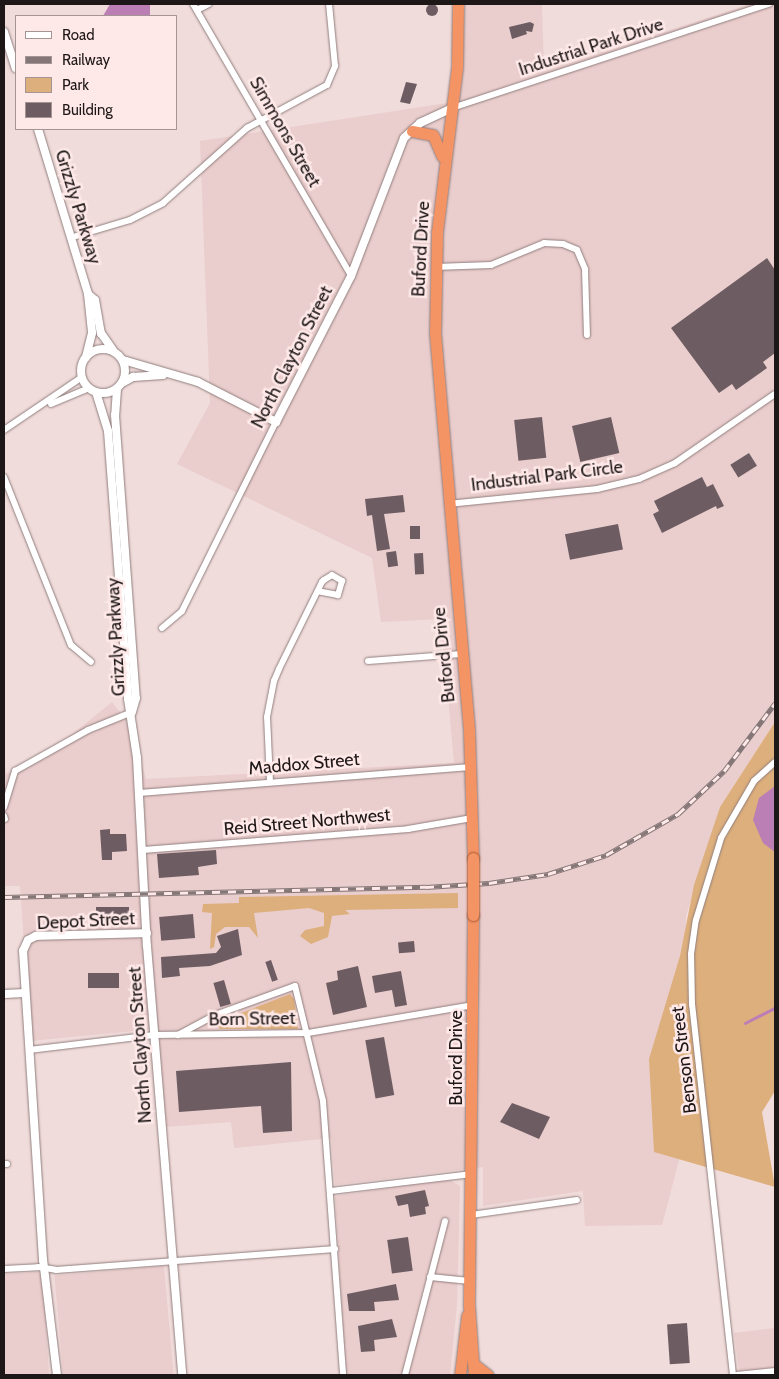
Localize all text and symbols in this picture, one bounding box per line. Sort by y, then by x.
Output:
street label: Industrial Park Drive [516,13,666,81]
legend [15,15,178,130]
text: Road [62,26,95,44]
text: Railway [62,51,110,69]
street label: Simmons Street [245,73,325,191]
text: Park [62,76,89,94]
text: Building [62,101,113,119]
street label: Grizzly Parkway [50,147,106,267]
street label: Buford Drive [408,201,434,297]
street label: North Clayton Street [247,282,337,432]
street label: Industrial Park Circle [470,456,624,496]
street label: Grizzly Parkway [102,577,130,697]
street label: Buford Drive [428,606,460,704]
street label: Maddox Street [248,748,360,780]
street label: Reid Street Northwest [223,804,391,840]
street label: Depot Street [36,908,136,934]
street label: North Clayton Street [124,966,156,1124]
street label: Benson Street [667,1005,701,1115]
street label: Born Street [208,1007,296,1031]
street label: Buford Drive [445,1010,467,1106]

